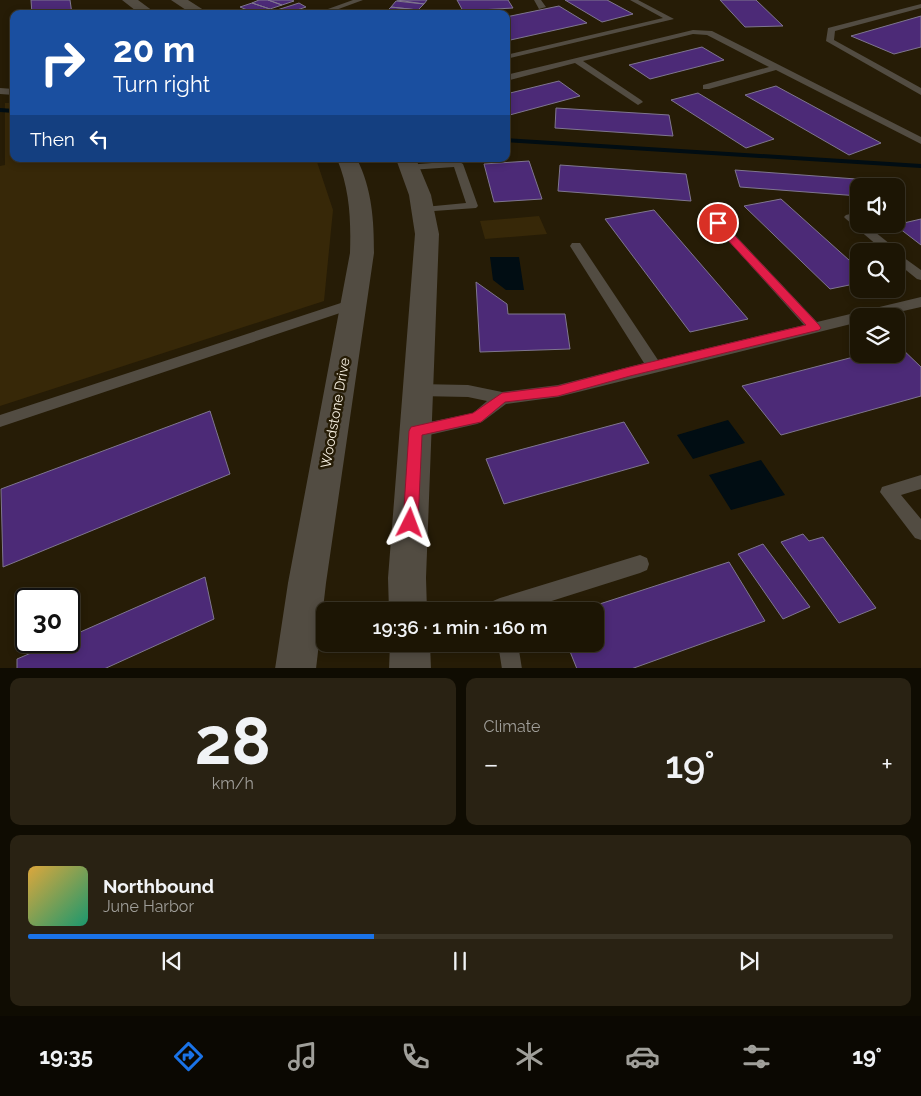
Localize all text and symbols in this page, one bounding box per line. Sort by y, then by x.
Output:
text: 20 m [113,29,195,70]
icon: right [30,30,95,95]
text: Turn right [113,71,210,97]
icon: left [85,125,113,153]
text: Then [30,128,75,150]
map controls [850,178,905,363]
button: sound [850,178,905,233]
pin [697,202,739,244]
icon: arrive [704,209,732,237]
button: search [850,243,905,298]
button: layers [850,308,905,363]
street label: Woodstone Drive [317,356,353,470]
position arrow [383,496,435,548]
speed limit sign: 30 [15,588,80,653]
text: 19:36 · 1 min · 160 m [373,616,547,638]
text: 28 [195,703,271,779]
text: Climate [484,717,540,736]
text: 19° [665,742,715,787]
text: − [484,748,499,781]
text: + [881,748,893,781]
text: km/h [212,774,254,793]
text: Northbound [103,875,214,897]
text: June Harbor [103,897,194,916]
icon: previous [158,947,186,975]
icon: pause [446,947,474,975]
icon: next [735,947,763,975]
icon: directions [171,1039,206,1074]
icon: music [285,1039,320,1074]
icon: phone [398,1039,433,1074]
icon: climate [512,1039,547,1074]
icon: car [625,1039,660,1074]
icon: filters [739,1039,774,1074]
text: 19:35 [39,1043,93,1069]
text: 19° [852,1043,882,1069]

